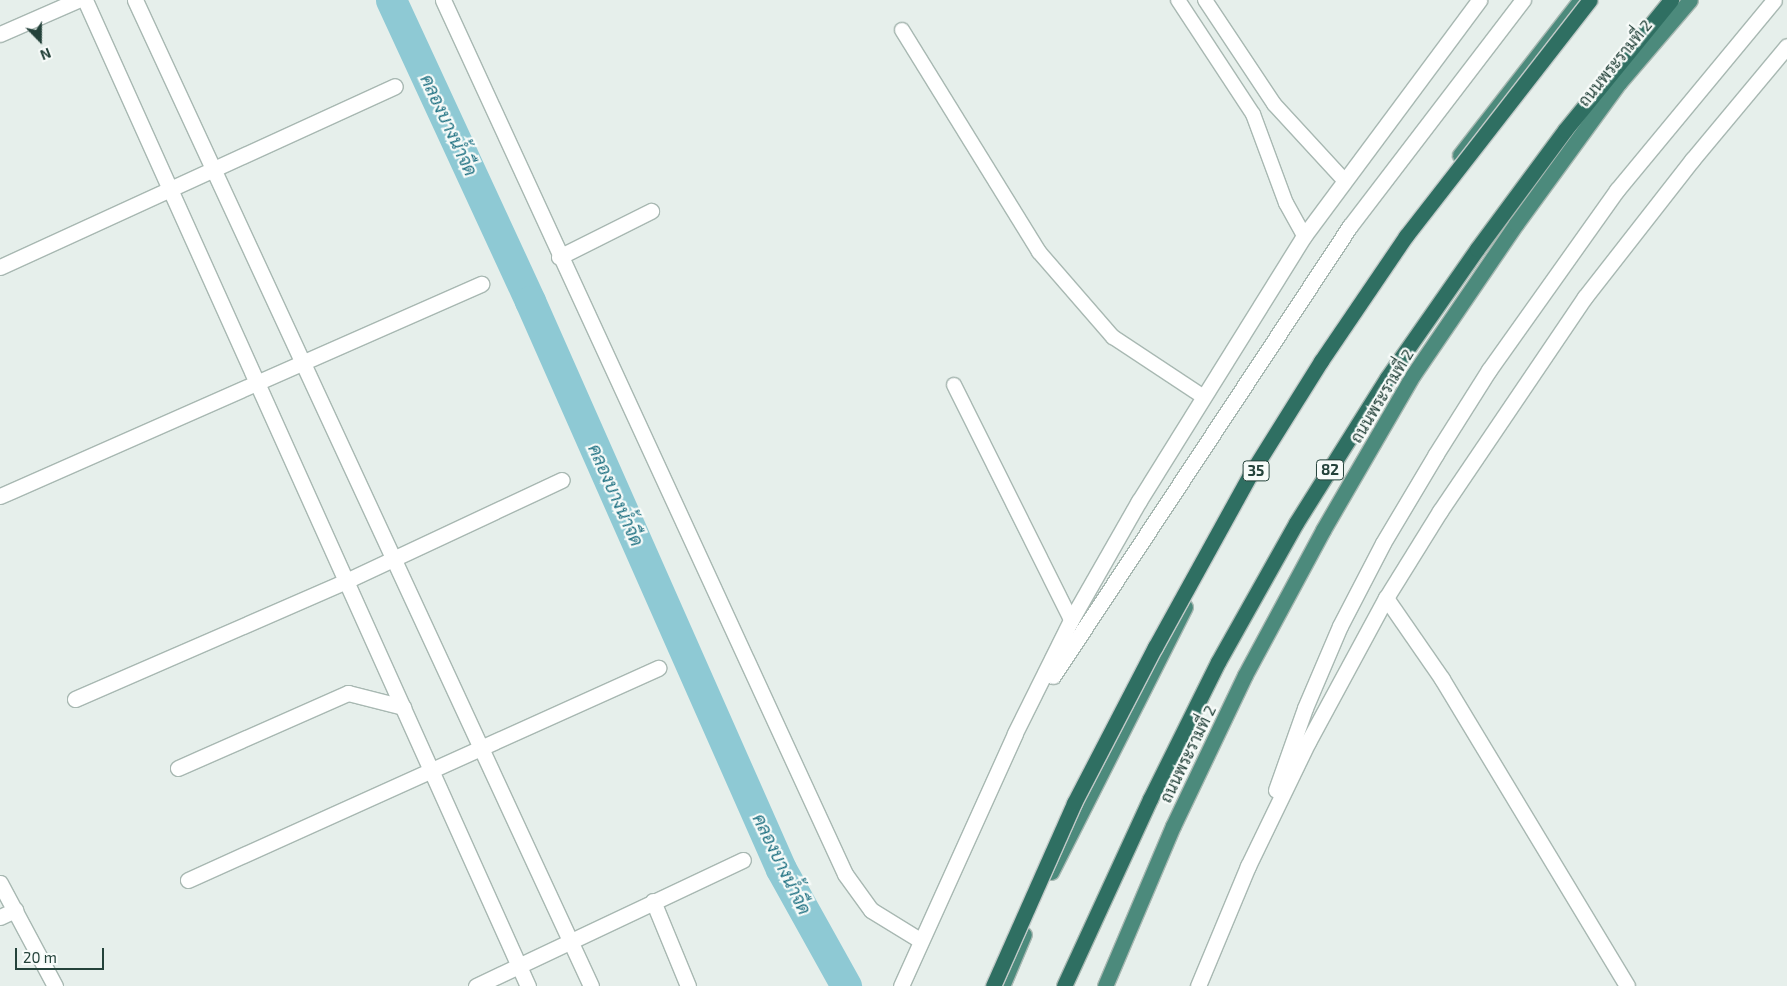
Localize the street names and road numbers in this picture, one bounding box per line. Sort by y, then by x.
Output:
street label: ถนนพระรามที่ 2 [1574,16,1656,110]
street label: ถนนพระรามที่ 2 [1347,346,1417,446]
road number: 35 [1242,458,1270,484]
road number: 82 [1315,458,1345,482]
street label: ถนนพระรามที่ 2 [1156,702,1220,806]

